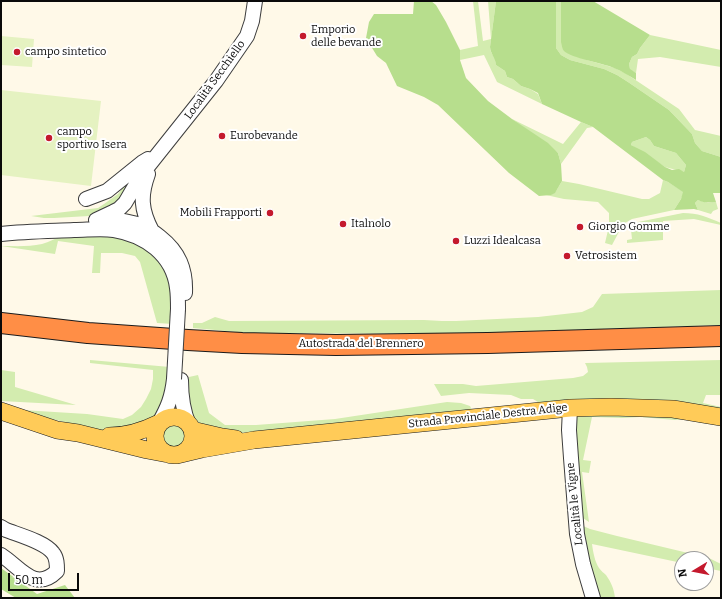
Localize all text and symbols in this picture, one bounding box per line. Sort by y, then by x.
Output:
place label: Emporio delle bevande [311,23,381,49]
marker: Emporio delle bevande [298,31,308,41]
street label: Località Secchiello [182,38,248,122]
place label: campo sintetico [25,45,106,59]
marker: campo sintetico [12,47,22,57]
place label: campo sportivo Isera [57,125,127,151]
place label: Eurobevande [230,129,298,143]
marker: Eurobevande [217,131,227,141]
marker: campo sportivo Isera [44,133,54,143]
place label: Mobili Frapporti [180,206,262,220]
marker: Mobili Frapporti [265,208,275,218]
place label: Italnolo [351,217,391,231]
marker: Italnolo [338,219,348,229]
place label: Giorgio Gomme [588,220,670,234]
marker: Giorgio Gomme [575,222,585,232]
place label: Luzzi Idealcasa [464,234,541,248]
marker: Luzzi Idealcasa [451,236,461,246]
place label: Vetrosistem [575,249,637,263]
marker: Vetrosistem [562,251,572,261]
street label: Autostrada del Brennero [298,337,424,351]
street label: Strada Provinciale Destra Adige [408,401,568,431]
street label: Località le Vigne [564,462,586,546]
north arrow [674,551,714,591]
scale bar [10,565,81,591]
text: N [676,568,690,578]
text: 50 m [15,573,43,587]

